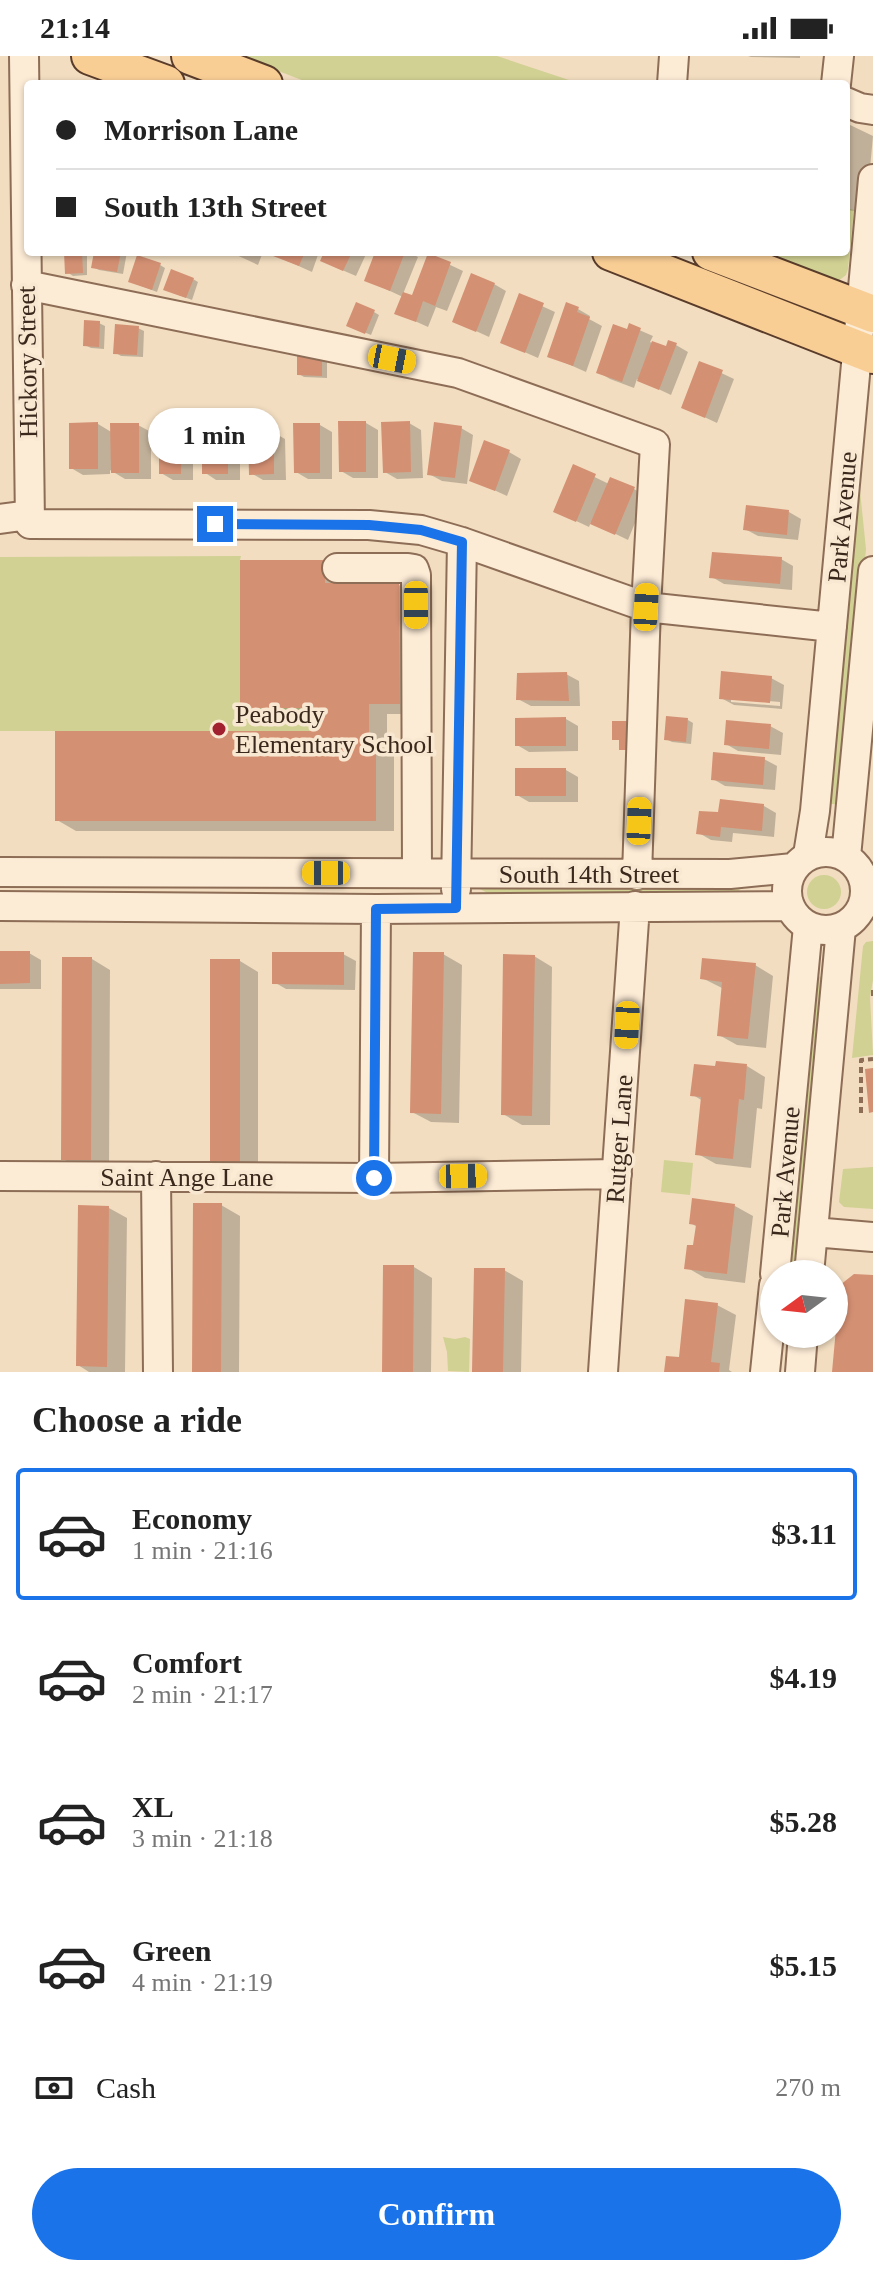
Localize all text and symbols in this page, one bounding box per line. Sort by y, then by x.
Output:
text: 21:14 [40,11,110,44]
text: Morrison Lane [104,113,298,146]
text: South 13th Street [104,190,327,223]
street label: Hickory Street [12,285,43,438]
car [366,343,418,375]
callout: 1 min [149,408,281,464]
text: 1 min [183,421,245,450]
street label: Park Avenue [822,450,863,584]
route end [197,506,233,542]
car [404,581,428,629]
car [633,582,659,632]
place label: Peabody Elementary School [235,700,434,759]
marker: Peabody Elementary School [210,720,228,738]
car [626,797,652,845]
street label: South 14th Street [499,860,680,889]
car [302,861,350,885]
car [614,1000,640,1050]
street label: Rutger Lane [601,1074,638,1205]
street label: Park Avenue [765,1105,806,1239]
route start [356,1160,392,1196]
street label: Saint Ange Lane [100,1163,274,1192]
car [439,1164,487,1188]
north arrow [760,1260,848,1348]
map controls [760,1260,848,1348]
text: Choose a ride [32,1400,242,1440]
icon: car [36,1498,108,1570]
text: Economy [132,1502,252,1535]
text: $3.11 [771,1517,837,1550]
text: 1 min · 21:16 [132,1536,273,1565]
icon: car [36,1642,108,1714]
text: Comfort [132,1646,242,1679]
text: $4.19 [770,1661,837,1694]
text: 2 min · 21:17 [132,1680,273,1709]
icon: car [36,1786,108,1858]
text: XL [132,1790,174,1823]
text: $5.28 [770,1805,837,1838]
text: 3 min · 21:18 [132,1824,273,1853]
icon: car [36,1930,108,2002]
text: Green [132,1934,211,1967]
text: $5.15 [770,1949,837,1982]
text: 4 min · 21:19 [132,1968,273,1997]
icon: cash [32,2066,76,2110]
text: Cash [96,2071,156,2104]
text: 270 m [775,2073,841,2102]
button: Confirm [32,2168,841,2260]

